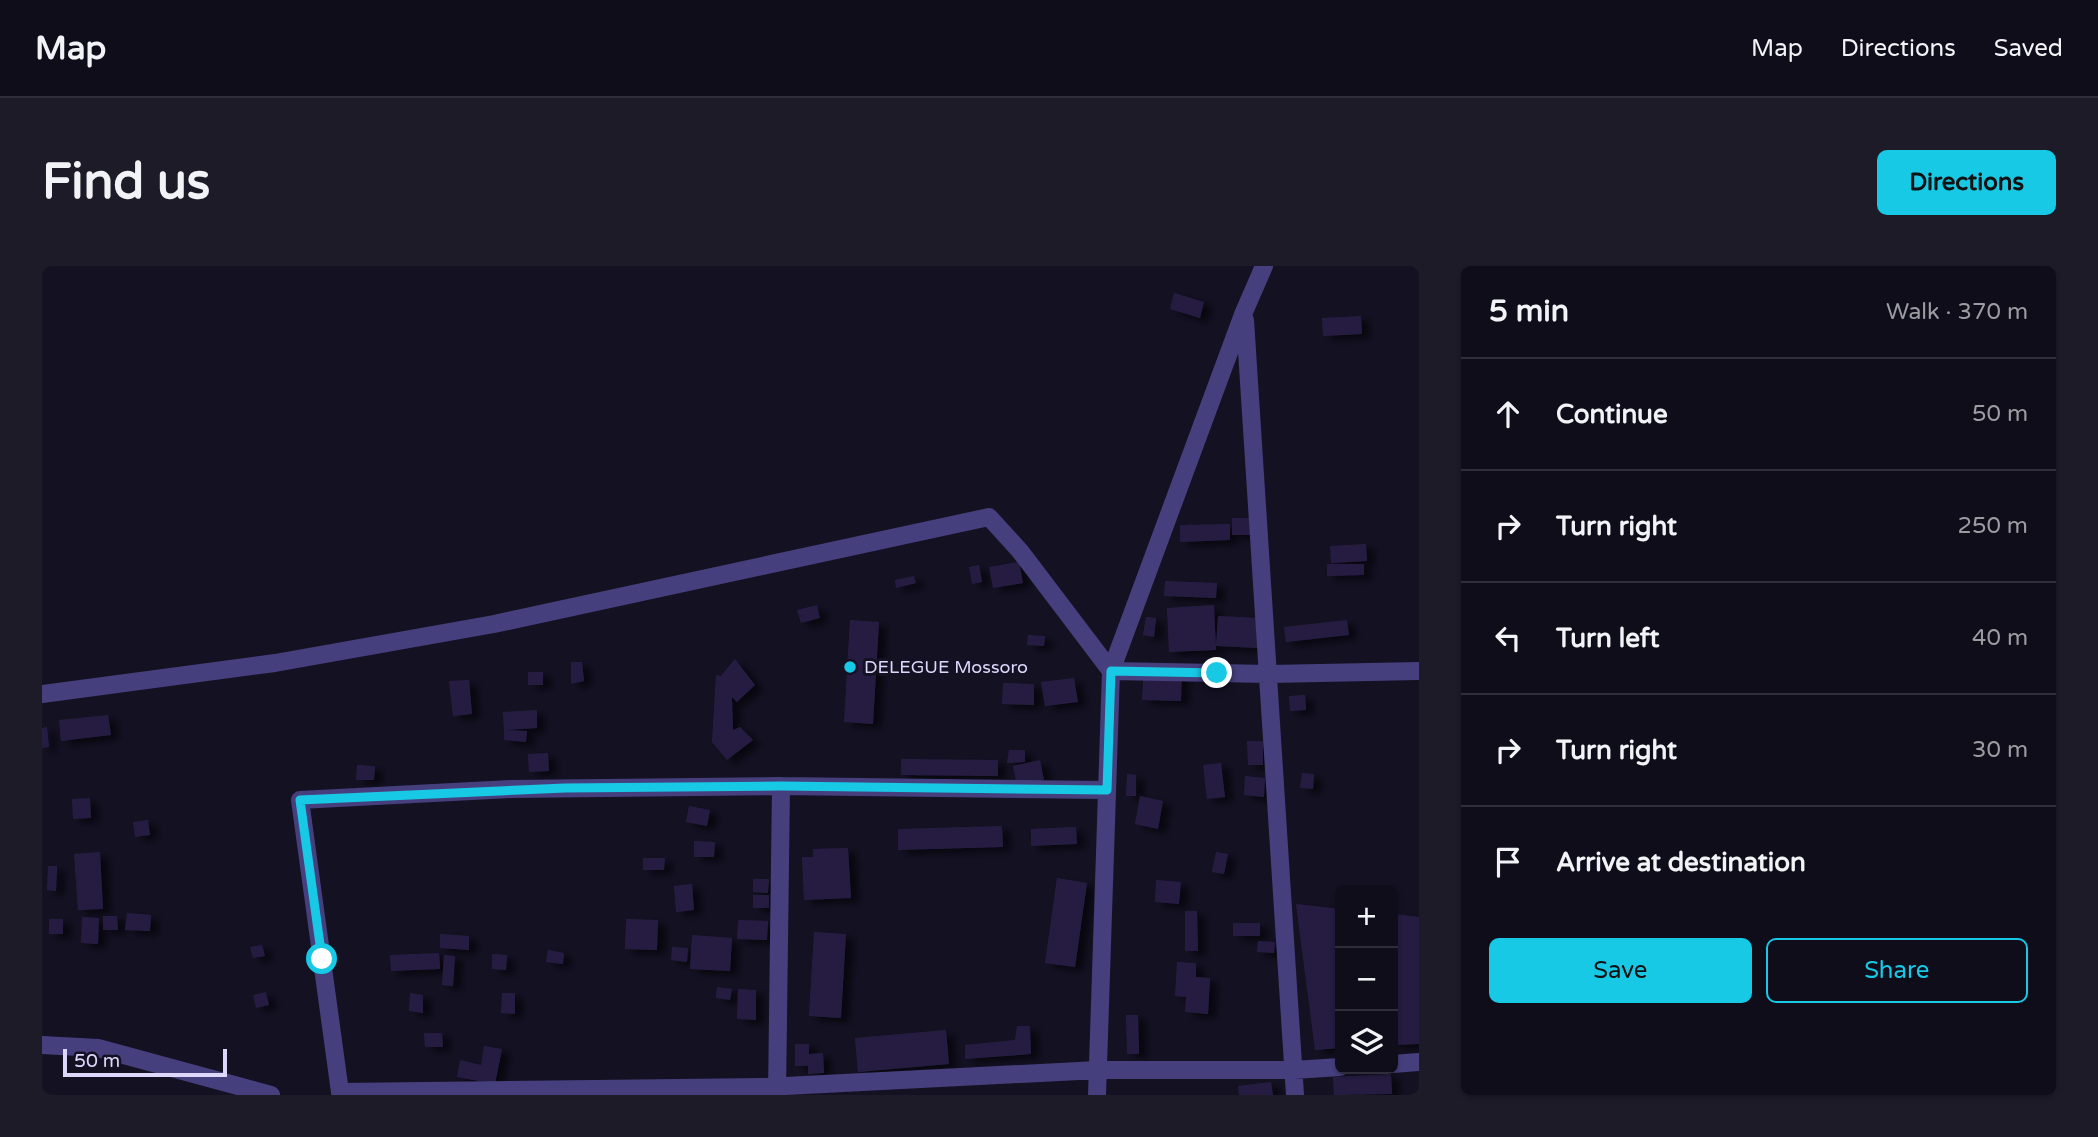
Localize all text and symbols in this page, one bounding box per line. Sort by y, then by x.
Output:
text: Map [35,29,106,68]
text: Map [1751,34,1803,63]
text: Directions [1841,34,1956,63]
text: Saved [1994,34,2063,63]
button: Directions [1877,150,2056,215]
text: Find us [42,153,210,212]
text: 5 min [1489,293,1569,330]
text: Walk · 370 m [1886,298,2028,326]
icon: ahead [1489,395,1527,433]
text: Continue [1556,399,1668,430]
text: 50 m [1972,400,2028,428]
icon: right [1489,507,1527,545]
text: Turn right [1556,511,1677,542]
text: 250 m [1958,512,2028,540]
icon: left [1489,619,1527,657]
text: Turn left [1556,623,1659,654]
text: 40 m [1972,624,2028,652]
place label: DELEGUE Mossoro [864,656,1028,678]
route end [1201,657,1232,688]
marker: DELEGUE Mossoro [842,659,858,675]
icon: right [1489,731,1527,769]
text: Turn right [1556,735,1677,766]
text: 30 m [1972,736,2028,764]
icon: arrive [1489,843,1527,881]
text: Arrive at destination [1556,847,1806,878]
map controls [1335,885,1398,1074]
button: + [1335,885,1398,948]
button: Save [1489,938,1752,1003]
button: Share [1766,938,2028,1003]
route start [306,943,337,974]
button: − [1335,948,1398,1011]
button: layers [1335,1011,1398,1074]
scale bar [63,1046,228,1078]
text: 50 m [74,1050,120,1072]

